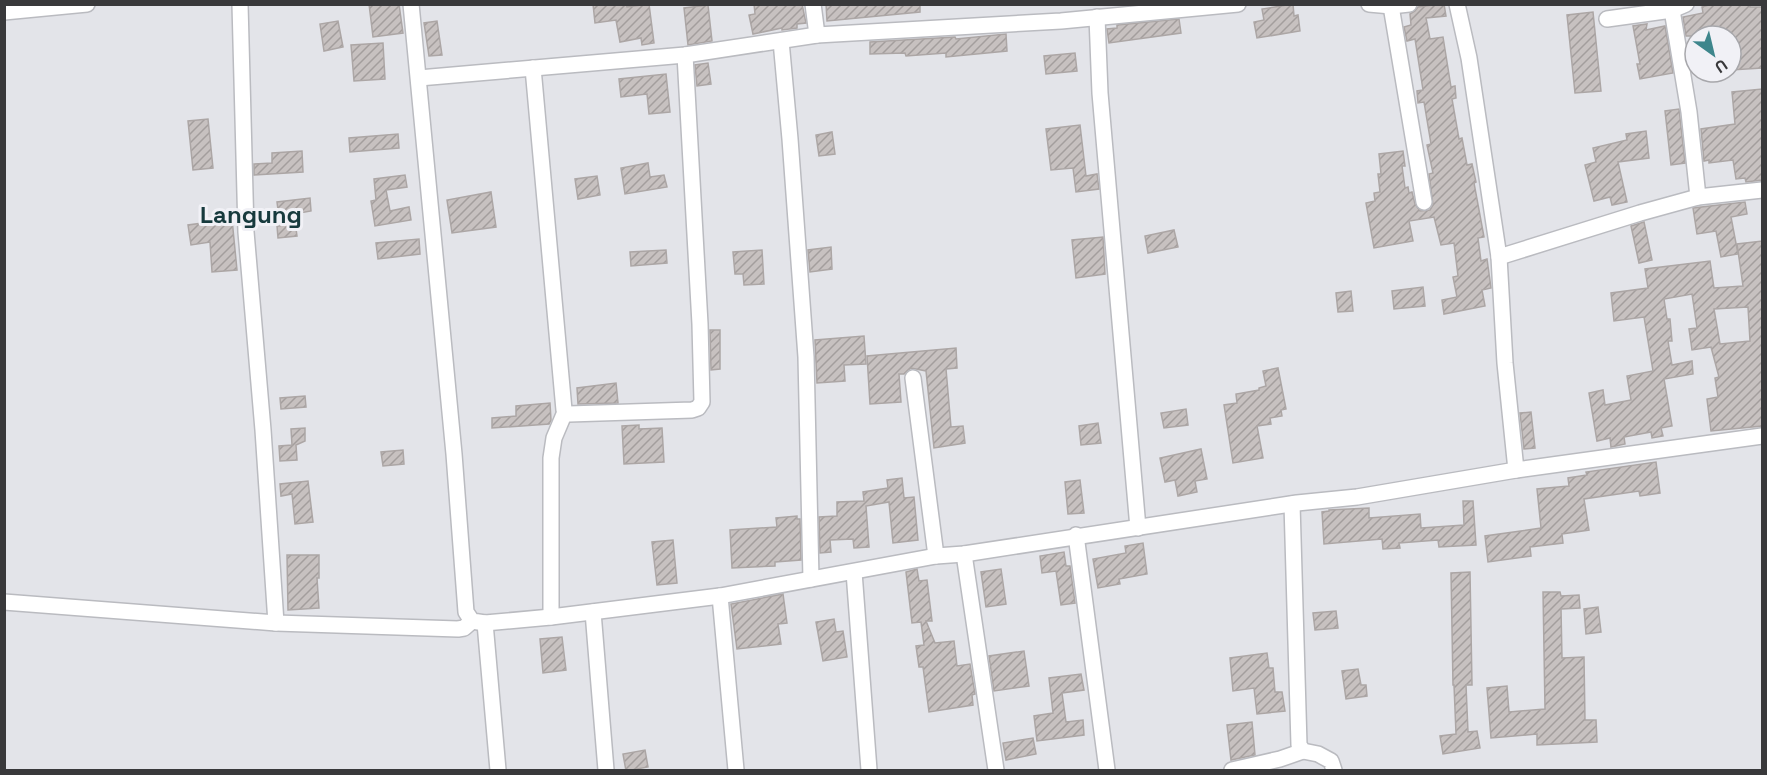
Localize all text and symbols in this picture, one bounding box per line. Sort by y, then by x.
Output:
north arrow [1683,24,1743,84]
text: U [1711,54,1731,78]
district label: Langung [200,199,302,230]

